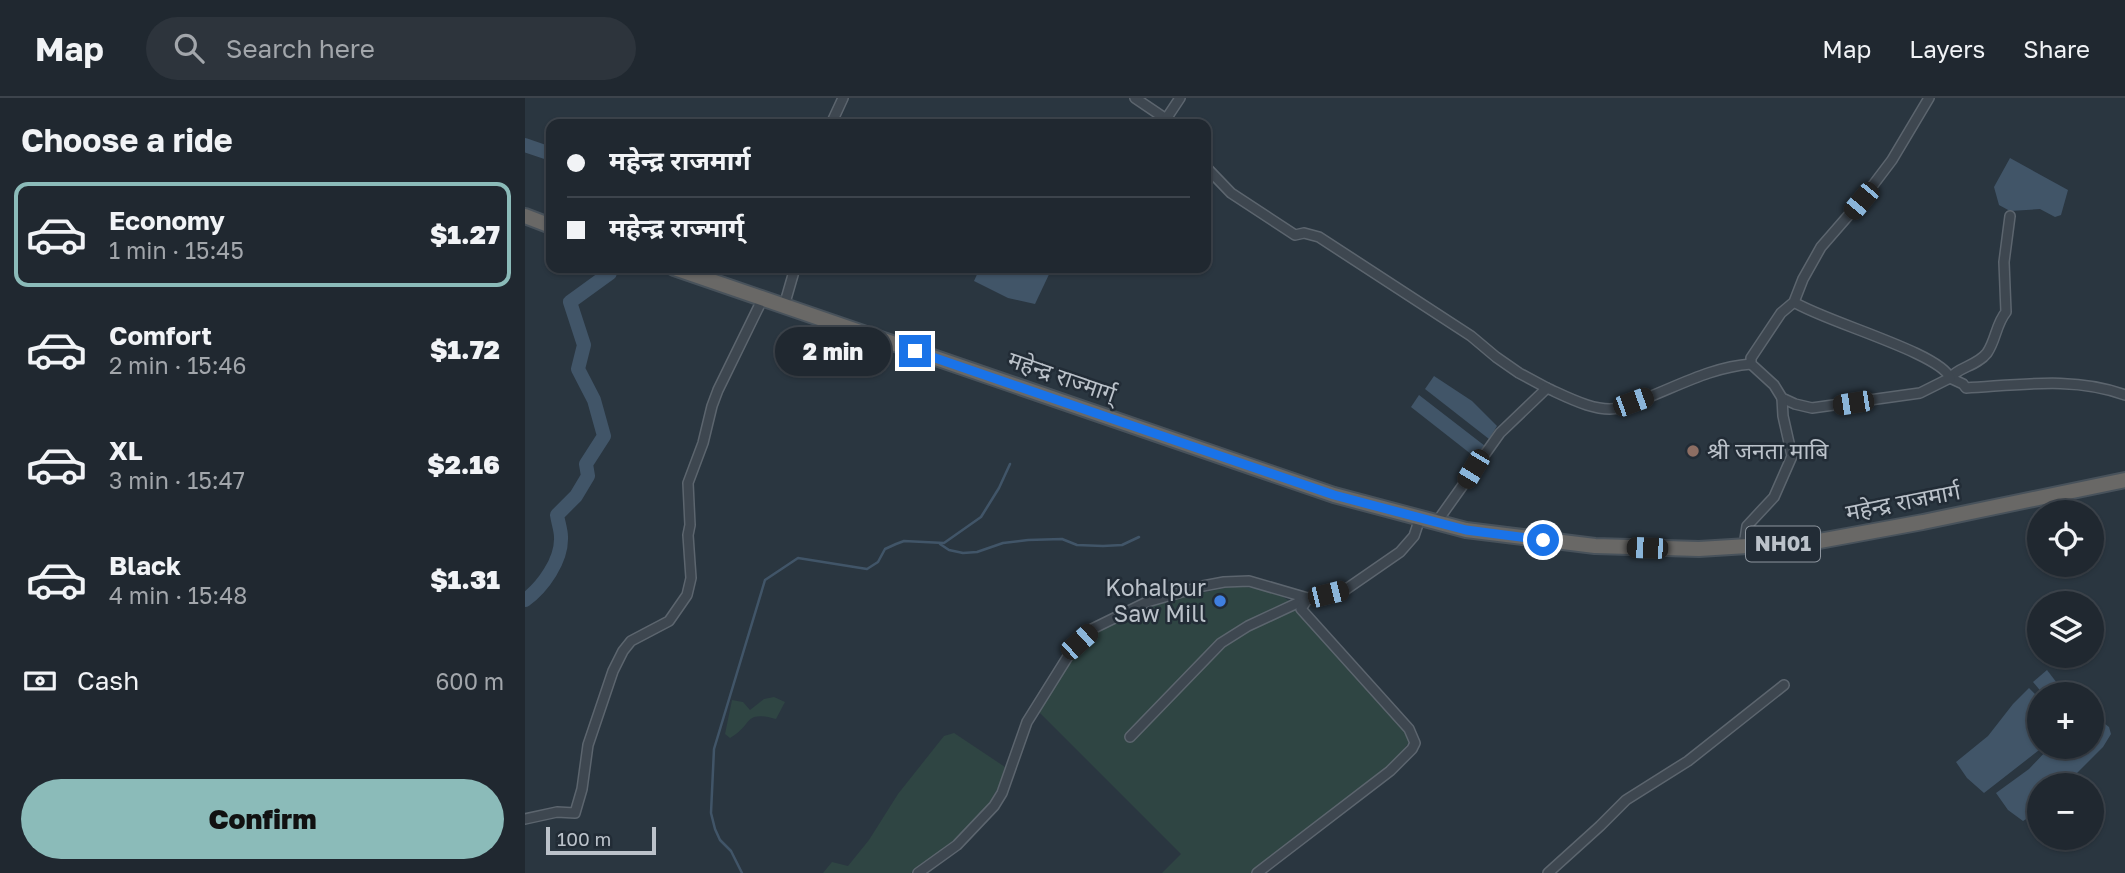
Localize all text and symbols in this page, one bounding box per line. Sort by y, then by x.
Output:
search box [146,17,636,80]
text: Map [35,29,104,68]
icon: search [170,29,208,67]
text: Search here [226,33,375,64]
text: Map [1822,34,1871,63]
text: Layers [1909,34,1985,63]
text: Share [2023,34,2090,63]
text: Choose a ride [21,121,233,159]
text: महेन्द्र राजमार्ग [609,145,751,176]
car [1840,178,1883,224]
icon: car [25,203,88,266]
text: Economy [109,205,225,236]
text: महेन्द्र राज्मार्ग् [609,212,744,243]
text: $1.27 [430,219,500,250]
text: 1 min · 15:45 [109,236,244,264]
icon: car [25,318,88,381]
text: Comfort [109,320,212,351]
callout: 2 min [775,327,891,376]
text: $1.72 [430,334,500,365]
route end [899,335,931,367]
text: 2 min [803,337,863,365]
street label: महेन्द्र राज्मार्ग् [1004,345,1124,410]
text: 2 min · 15:46 [109,351,247,379]
car [1610,385,1657,419]
car [1831,389,1876,417]
icon: car [25,433,88,496]
text: XL [109,435,143,466]
place label: श्री जनता माबि [1707,436,1829,464]
marker: श्री जनता माबि [1685,443,1701,459]
car [1454,446,1493,492]
text: $2.16 [427,449,500,480]
text: 3 min · 15:47 [109,466,245,494]
street label: महेन्द्र राजमार्ग [1843,476,1964,526]
map controls [2027,500,2104,850]
button: locate [2027,500,2104,577]
route start [1527,524,1559,556]
road number: NH01 [1746,526,1820,562]
car [1626,537,1669,559]
icon: car [25,548,88,611]
text: Black [109,550,181,581]
text: $1.31 [430,564,500,595]
place label: Kohalpur Saw Mill [1105,573,1206,627]
car [1306,579,1351,609]
text: 4 min · 15:48 [109,581,247,609]
button: layers [2027,591,2104,668]
marker: Kohalpur Saw Mill [1212,593,1228,609]
car [1057,620,1102,664]
icon: cash [21,662,59,700]
text: Cash [77,665,139,696]
text: 600 m [435,667,504,695]
button: + [2027,682,2104,759]
button: − [2027,773,2104,850]
button: Confirm [21,779,504,859]
scale bar [546,824,656,856]
text: 100 m [557,827,611,850]

